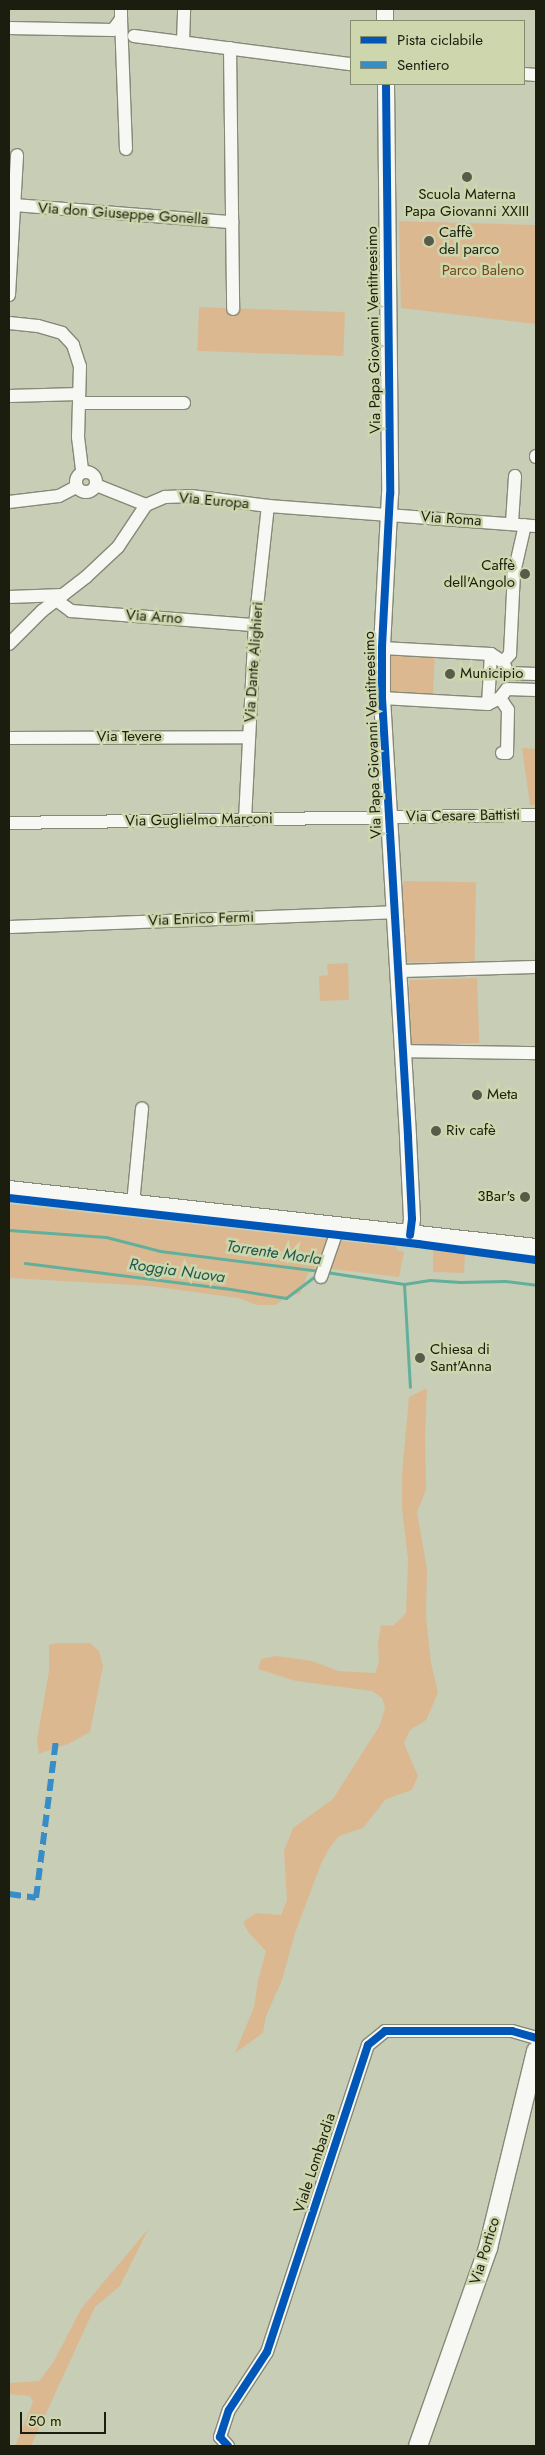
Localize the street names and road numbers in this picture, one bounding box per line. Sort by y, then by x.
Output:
street label: Via don Giuseppe Gonella [37,199,209,229]
street label: Via Papa Giovanni Ventitreesimo [363,226,385,434]
street label: Via Europa [178,489,250,513]
street label: Via Roma [420,508,482,530]
street label: Via Dante Alighieri [241,601,267,723]
street label: Via Arno [125,606,183,628]
street label: Via Papa Giovanni Ventitreesimo [360,631,386,839]
street label: Via Tevere [96,728,162,746]
street label: Via Cesare Battisti [406,806,520,826]
street label: Via Guglielmo Marconi [125,810,273,830]
street label: Via Enrico Fermi [148,908,254,930]
street label: Viale Lombardia [290,2111,340,2215]
street label: Via Portico [466,2215,504,2287]

